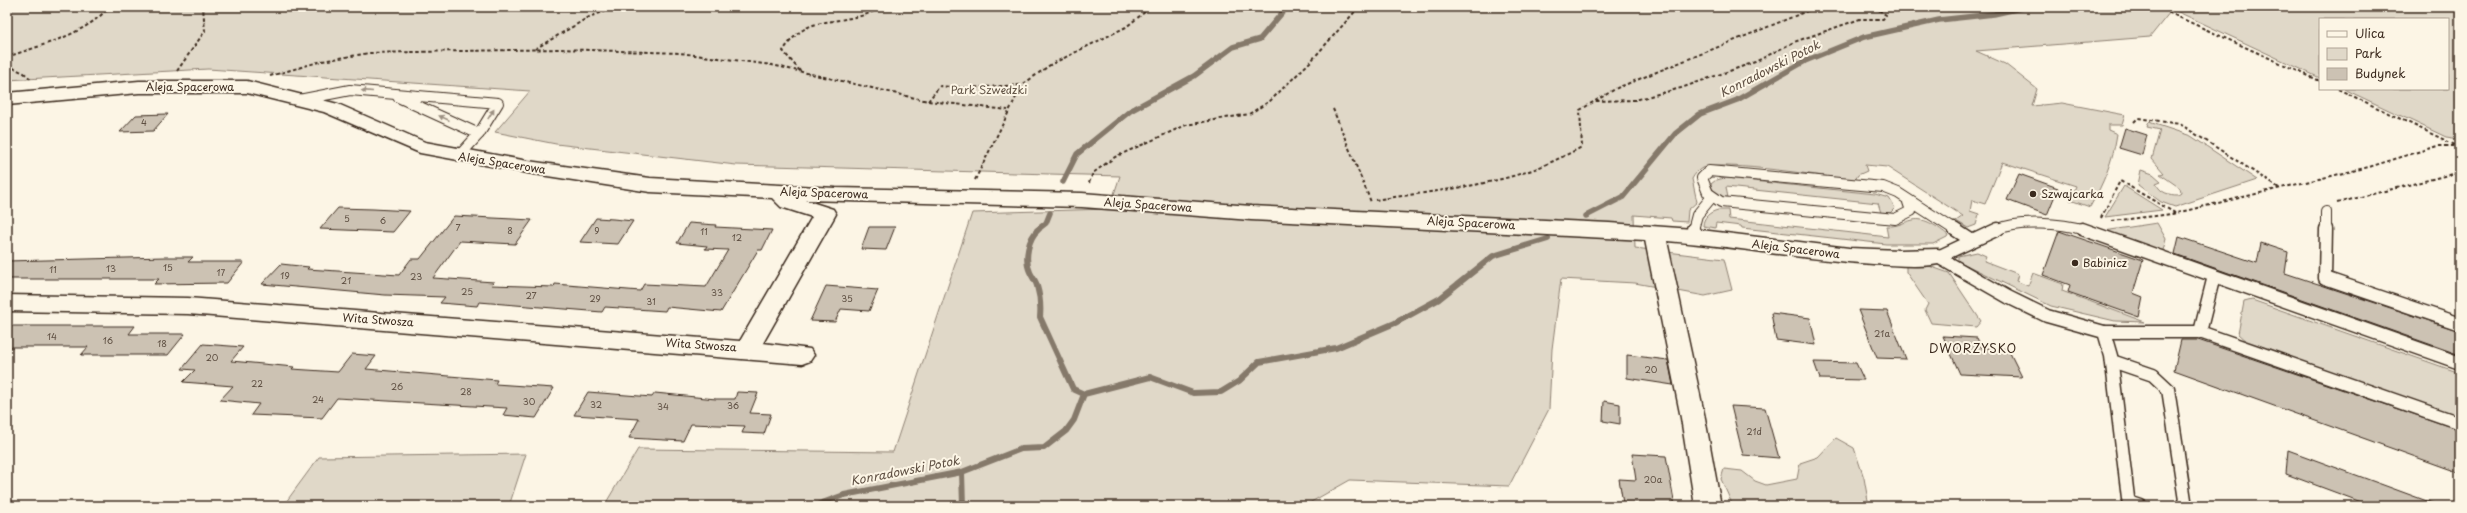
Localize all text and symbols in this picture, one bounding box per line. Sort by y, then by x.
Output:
legend [2319,18,2449,90]
text: Ulica [2355,24,2385,42]
water label: Konradowski Potok [1716,35,1823,101]
text: Park [2355,44,2382,62]
text: Budynek [2355,64,2405,82]
street label: Aleja Spacerowa [146,78,234,95]
park label: Park Szwedzki [951,81,1027,98]
one-way arrow [361,88,373,94]
one-way arrow [488,108,495,120]
house number: 4 [141,115,147,129]
one-way arrow [438,115,449,121]
street label: Aleja Spacerowa [457,147,547,178]
street label: Aleja Spacerowa [780,182,869,203]
place label: Szwajcarka [2041,185,2104,202]
marker: Szwajcarka [2028,189,2038,199]
street label: Aleja Spacerowa [1103,193,1193,216]
house number: 5 [344,211,350,225]
street label: Aleja Spacerowa [1426,212,1516,233]
house number: 6 [380,213,386,227]
house number: 7 [455,220,461,234]
house number: 8 [507,223,513,237]
house number: 9 [594,223,600,237]
house number: 11 [700,224,708,238]
house number: 12 [732,230,742,244]
street label: Aleja Spacerowa [1751,235,1841,262]
place label: Babinicz [2083,254,2127,271]
marker: Babinicz [2070,258,2080,268]
house number: 15 [163,260,173,274]
house number: 13 [106,261,116,275]
house number: 11 [49,262,57,276]
house number: 17 [217,265,226,279]
house number: 19 [280,268,290,282]
house number: 23 [410,269,422,283]
house number: 21 [341,273,351,287]
house number: 25 [461,284,473,298]
house number: 33 [711,285,723,299]
house number: 27 [525,288,537,302]
house number: 29 [589,291,601,305]
house number: 35 [841,291,853,305]
house number: 31 [646,294,656,308]
street label: Wita Stwosza [342,309,414,330]
house number: 21a [1874,326,1890,340]
house number: 14 [47,329,57,343]
house number: 16 [103,333,113,347]
street label: Wita Stwosza [665,334,737,355]
house number: 18 [157,336,167,350]
district label: DWORZYSKO [1929,339,2017,357]
house number: 20 [206,350,219,364]
house number: 20 [1645,362,1658,376]
house number: 22 [251,376,263,390]
house number: 26 [391,379,403,393]
house number: 28 [460,384,472,398]
house number: 24 [312,392,324,406]
house number: 30 [523,394,536,408]
house number: 32 [590,397,602,411]
house number: 36 [727,398,739,412]
house number: 34 [657,399,669,413]
house number: 21d [1746,424,1762,438]
water label: Konradowski Potok [849,451,961,489]
house number: 20a [1644,472,1663,486]

